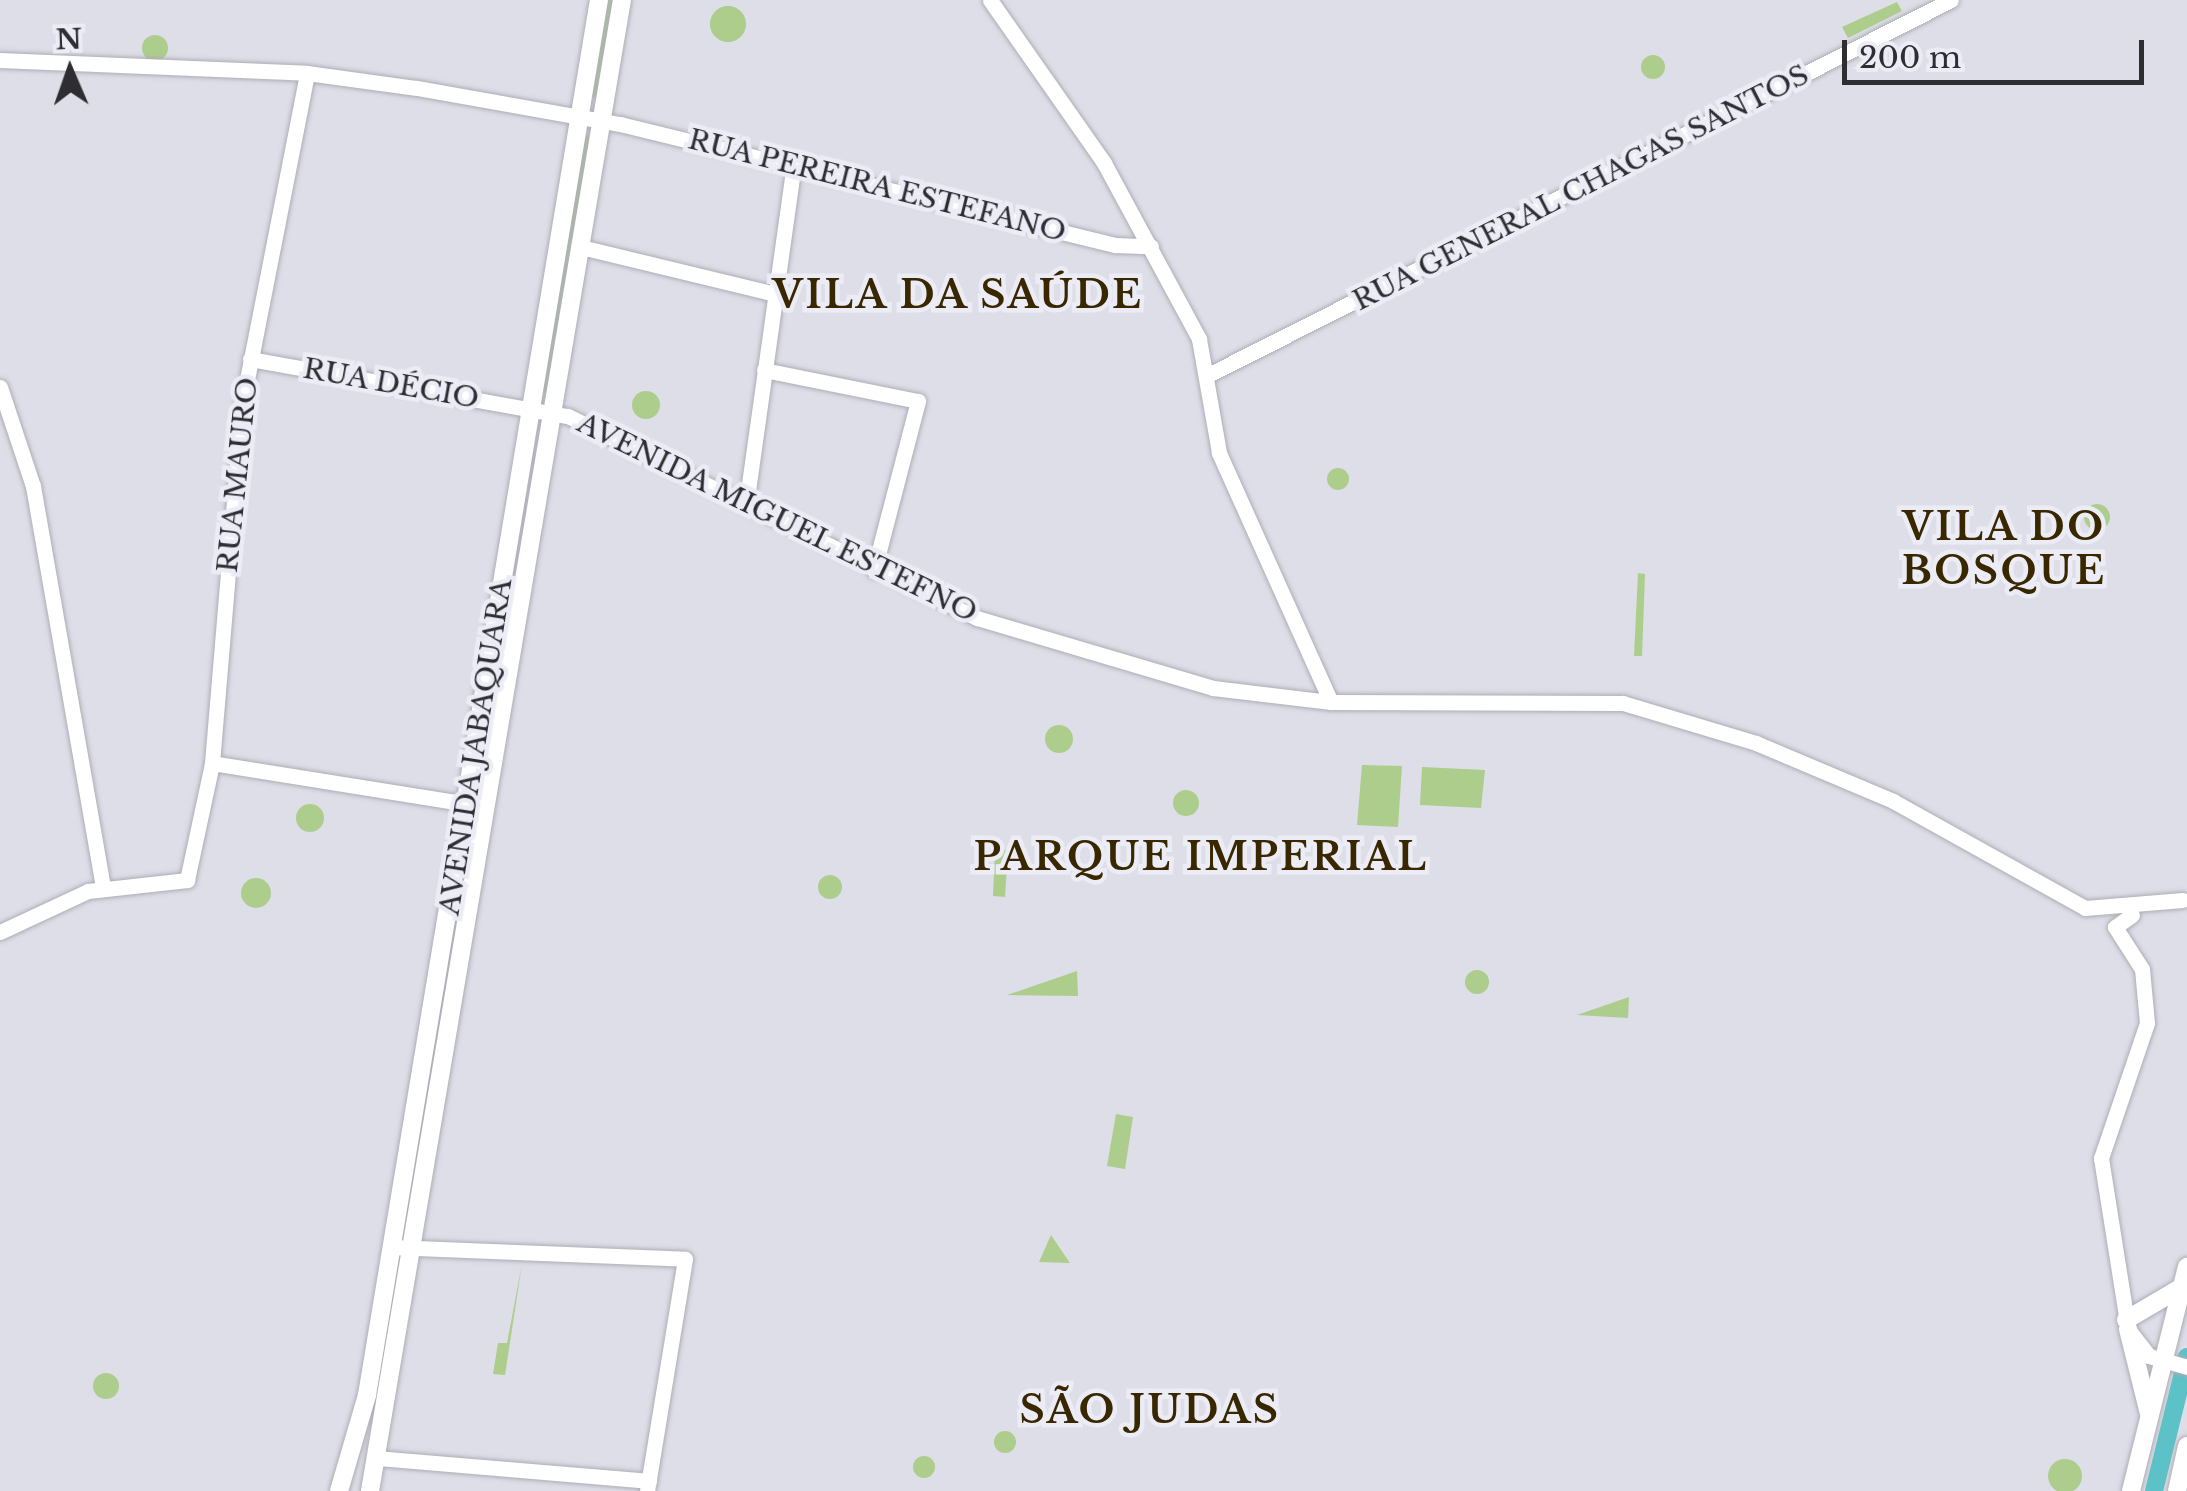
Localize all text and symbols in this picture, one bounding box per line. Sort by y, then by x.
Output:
north arrow [20,20,120,120]
scale bar [1847,20,2150,82]
text: N [55,22,83,57]
text: 200 m [1859,39,1961,76]
street label: RUA GENERAL CHAGAS SANTOS [1347,58,1815,318]
street label: RUA PEREIRA ESTEFANO [684,122,1070,250]
district label: VILA DA SAÚDE [771,272,1145,318]
street label: RUA DÉCIO [300,352,482,416]
street label: RUA MAURO [211,375,265,575]
street label: AVENIDA MIGUEL ESTEFNO [571,406,983,630]
district label: VILA DO BOSQUE [1902,504,2106,594]
street label: AVENIDA JABAQUARA [433,576,519,918]
district label: PARQUE IMPERIAL [974,834,1428,880]
district label: SÃO JUDAS [1020,1387,1280,1433]

